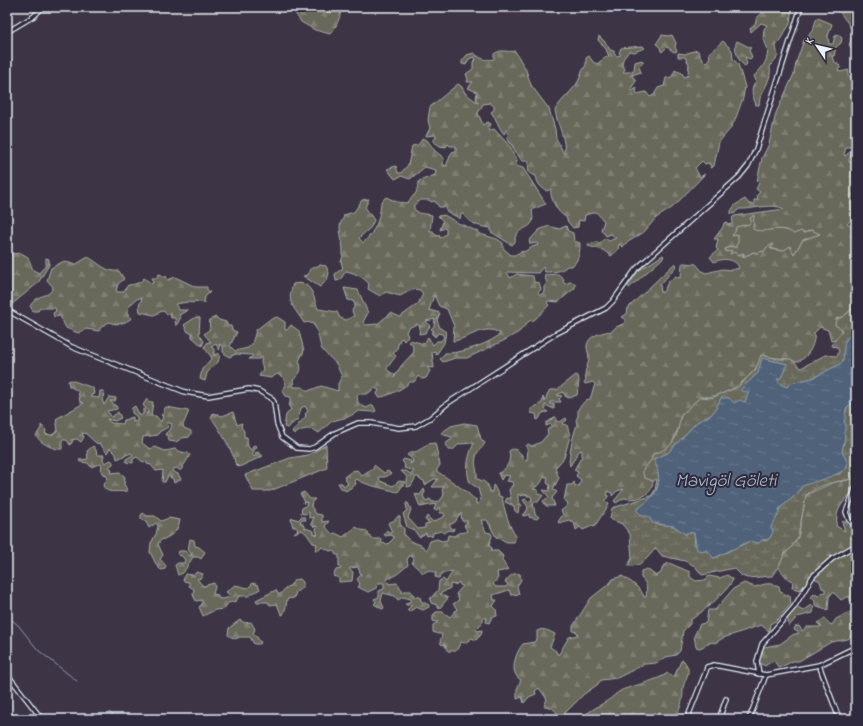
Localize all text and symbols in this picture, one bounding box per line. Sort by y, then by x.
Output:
north arrow [797,26,837,66]
text: K [802,34,818,48]
water label: Mavigöl Göleti [675,468,778,496]

